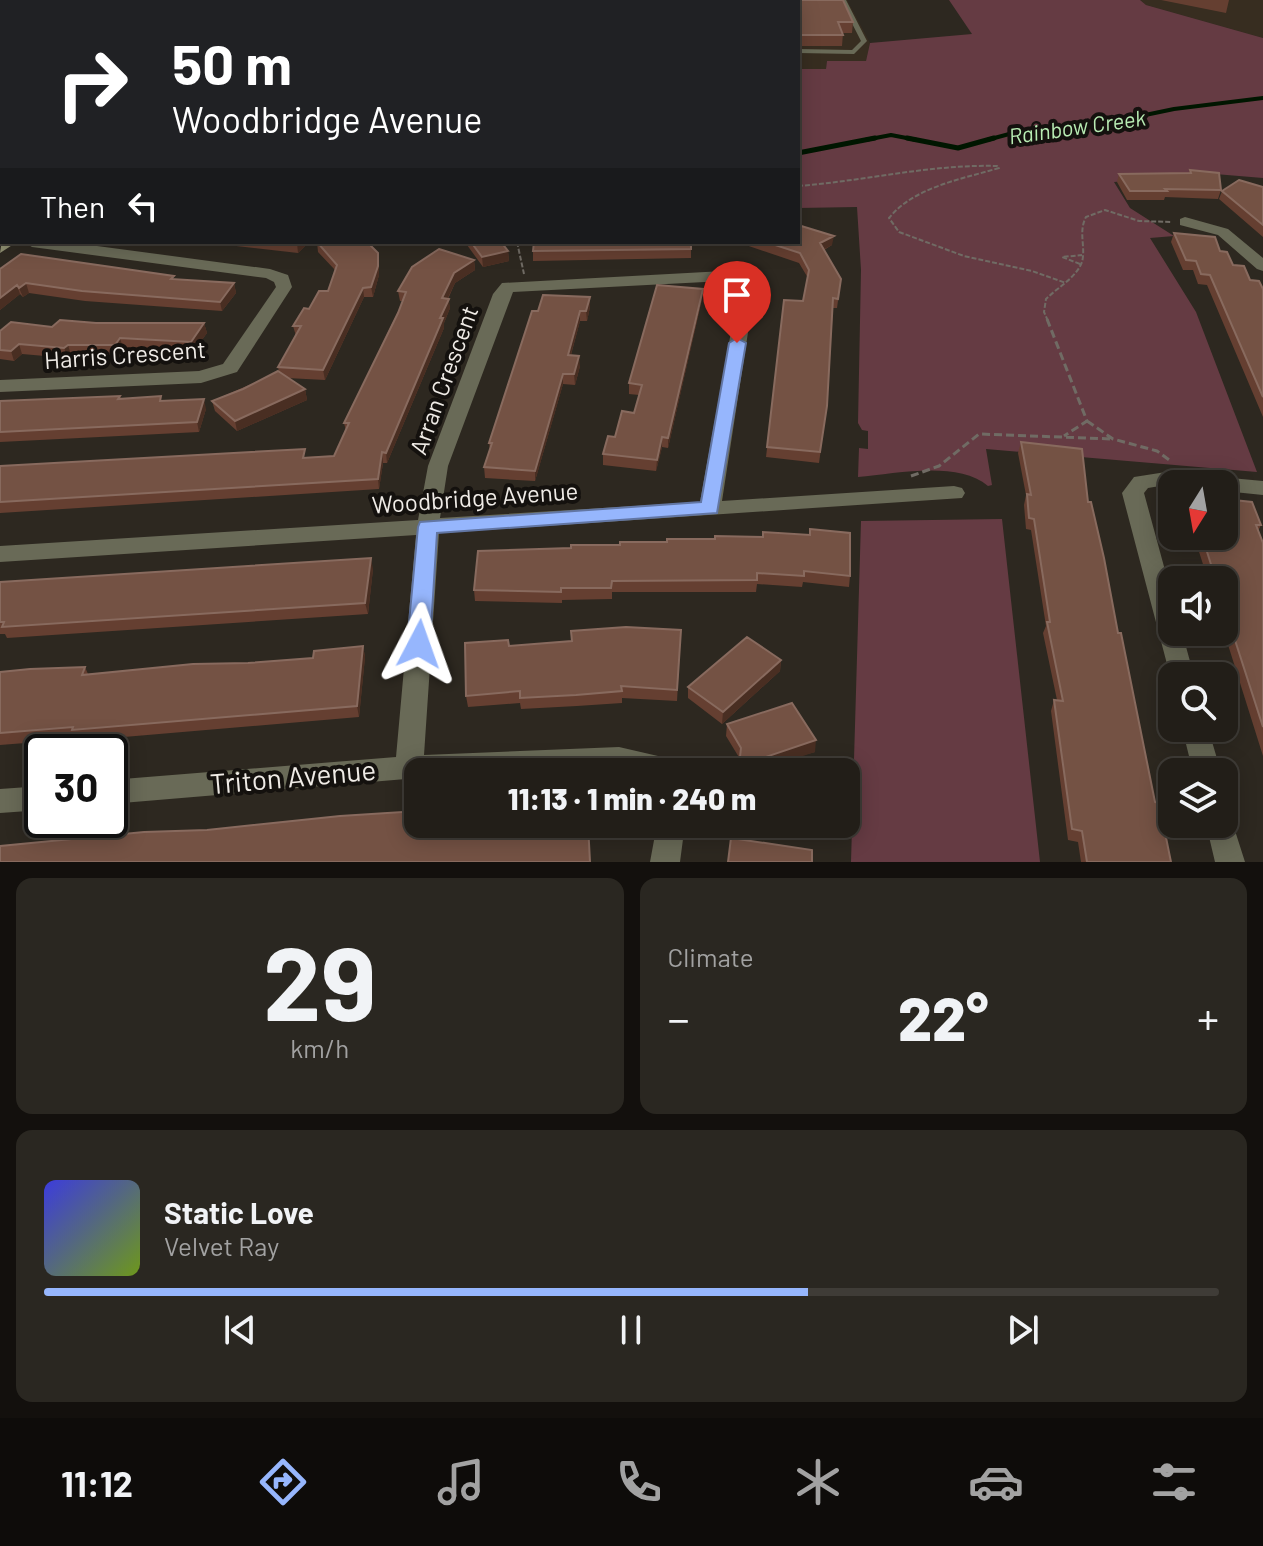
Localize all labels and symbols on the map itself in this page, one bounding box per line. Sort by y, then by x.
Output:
water label: Rainbow Creek [1007,103,1147,148]
pin [703,261,771,343]
street label: Arran Crescent [403,302,483,458]
street label: Harris Crescent [43,334,207,374]
north arrow [1158,470,1238,550]
street label: Woodbridge Avenue [371,475,579,519]
position arrow [377,602,461,686]
speed limit sign: 30 [24,734,128,838]
street label: Triton Avenue [209,752,377,800]

